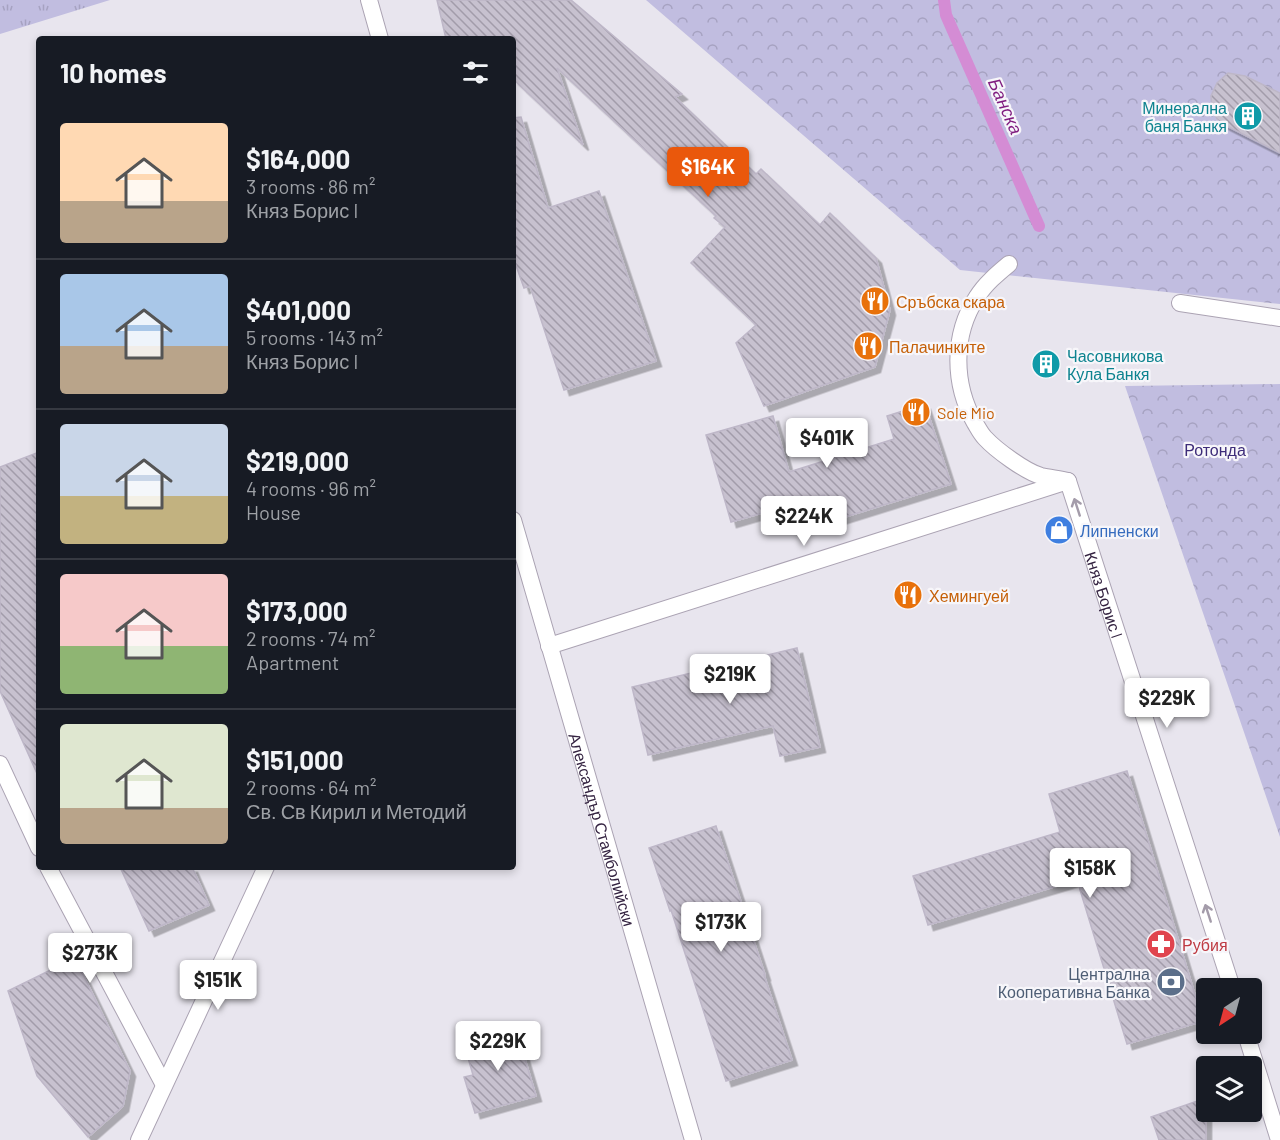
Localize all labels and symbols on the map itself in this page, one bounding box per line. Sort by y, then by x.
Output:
water label: Банска [984,75,1028,137]
place label: Минерална баня Банкя [1142,98,1227,135]
building icon: Минерална баня Банкя [1232,100,1264,132]
pin: $164K [666,147,750,198]
restaurant icon: Сръбска скара [859,285,891,317]
place label: Сръбска скара [896,292,1005,311]
restaurant icon: Палачинките [852,330,884,362]
place label: Палачинките [889,337,985,356]
place label: Часовникова Кула Банкя [1067,346,1163,383]
building icon: Часовникова Кула Банкя [1030,348,1062,380]
restaurant icon: Sole Mio [900,396,932,428]
place label: Sole Mio [937,403,995,422]
pin: $401K [785,418,869,469]
park label: Ротонда [1184,440,1246,459]
pin: $224K [762,496,846,547]
one-way arrow [1071,498,1082,517]
shop icon: Липненски [1043,514,1075,546]
place label: Липненски [1080,521,1159,540]
street label: Княз Борис I [1082,549,1128,640]
restaurant icon: Хемингуей [892,579,924,611]
place label: Хемингуей [929,586,1009,605]
pin: $219K [688,654,772,705]
pin: $229K [1125,678,1209,729]
street label: Александър Стамболийски [566,730,640,928]
pin: $158K [1048,848,1132,899]
pin: $173K [679,902,763,953]
one-way arrow [1201,904,1212,923]
pharmacy icon: Рубия [1145,928,1177,960]
pin: $273K [48,933,132,984]
place label: Рубия [1182,935,1228,954]
pin: $151K [176,960,260,1011]
place label: Централна Кооперативна Банка [998,964,1150,1001]
bank icon: Централна Кооперативна Банка [1155,966,1187,998]
north arrow [1196,978,1262,1044]
pin: $229K [456,1021,540,1072]

